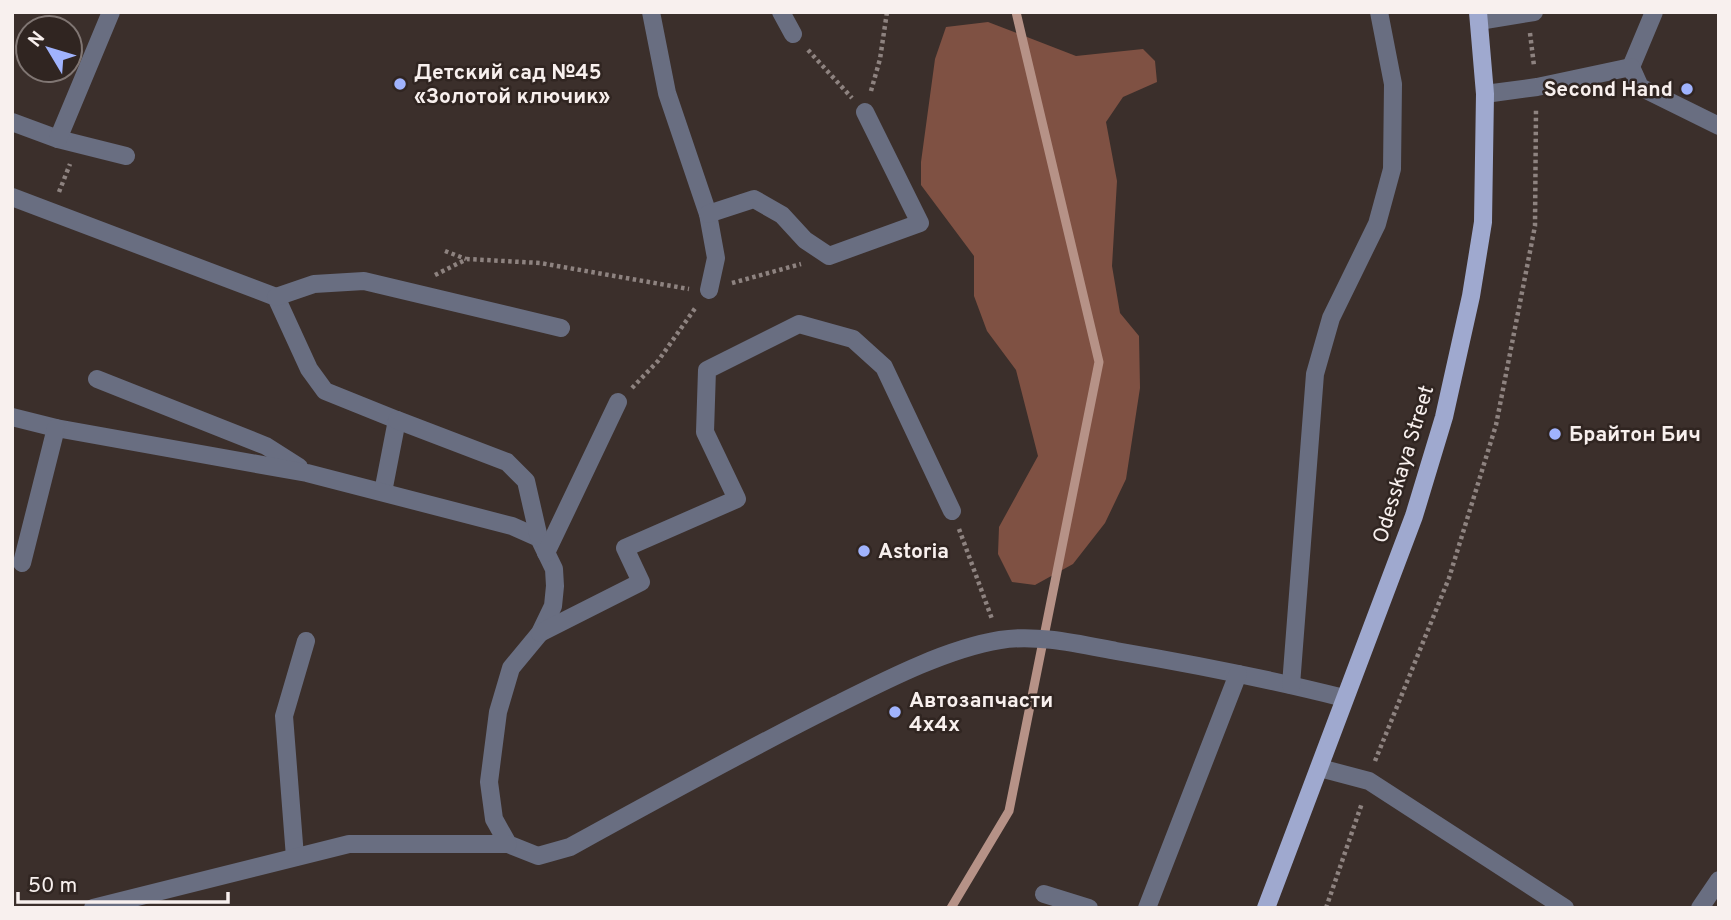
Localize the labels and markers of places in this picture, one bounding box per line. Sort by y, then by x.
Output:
place label: Детский сад №45 «Золотой ключик» [414,60,611,111]
marker: Детский сад №45 «Золотой ключик» [392,76,408,92]
place label: Second Hand [1544,77,1673,104]
marker: Second Hand [1679,81,1695,97]
place label: Брайтон Бич [1569,422,1701,449]
marker: Брайтон Бич [1547,426,1563,442]
place label: Astoria [878,539,949,566]
marker: Astoria [856,543,872,559]
place label: Автозапчасти 4х4х [909,688,1053,739]
marker: Автозапчасти 4х4х [887,704,903,720]

